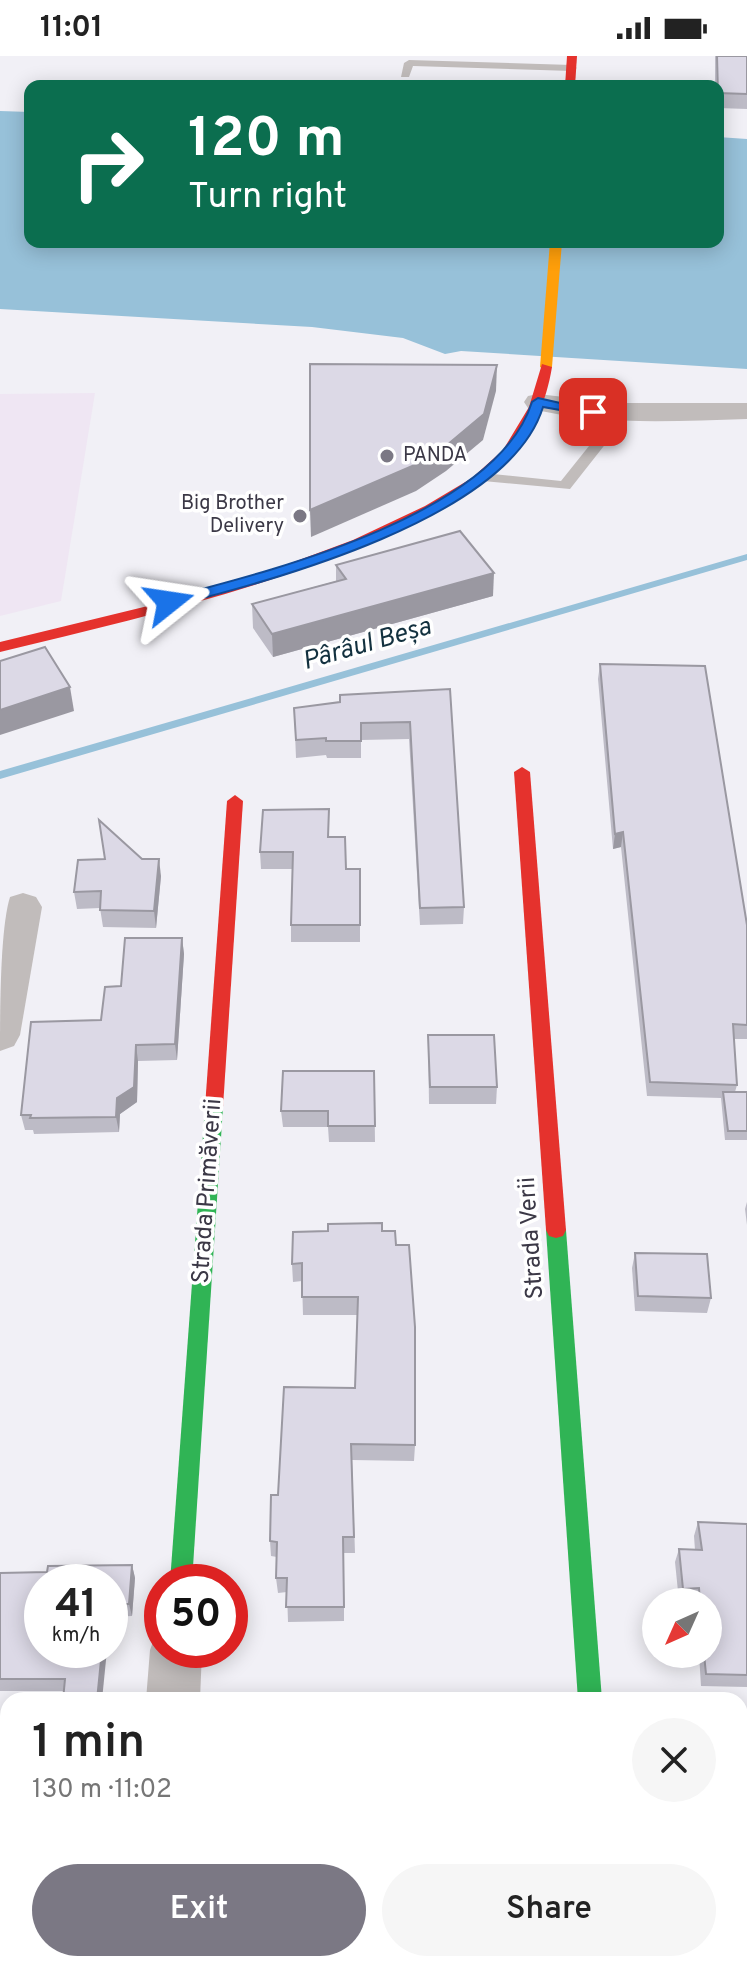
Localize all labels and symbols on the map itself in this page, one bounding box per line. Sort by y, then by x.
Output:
pin [559,378,627,446]
place label: PANDA [403,443,467,469]
marker: PANDA [378,447,396,465]
place label: Big Brother Delivery [181,491,284,540]
marker: Big Brother Delivery [291,507,309,525]
position arrow [127,560,211,644]
water label: Pârâul Beșa [299,611,436,679]
street label: Strada Primăverii [187,1097,229,1285]
street label: Strada Verii [513,1176,551,1300]
speed limit sign: 50 [144,1564,248,1668]
north arrow [642,1588,722,1668]

